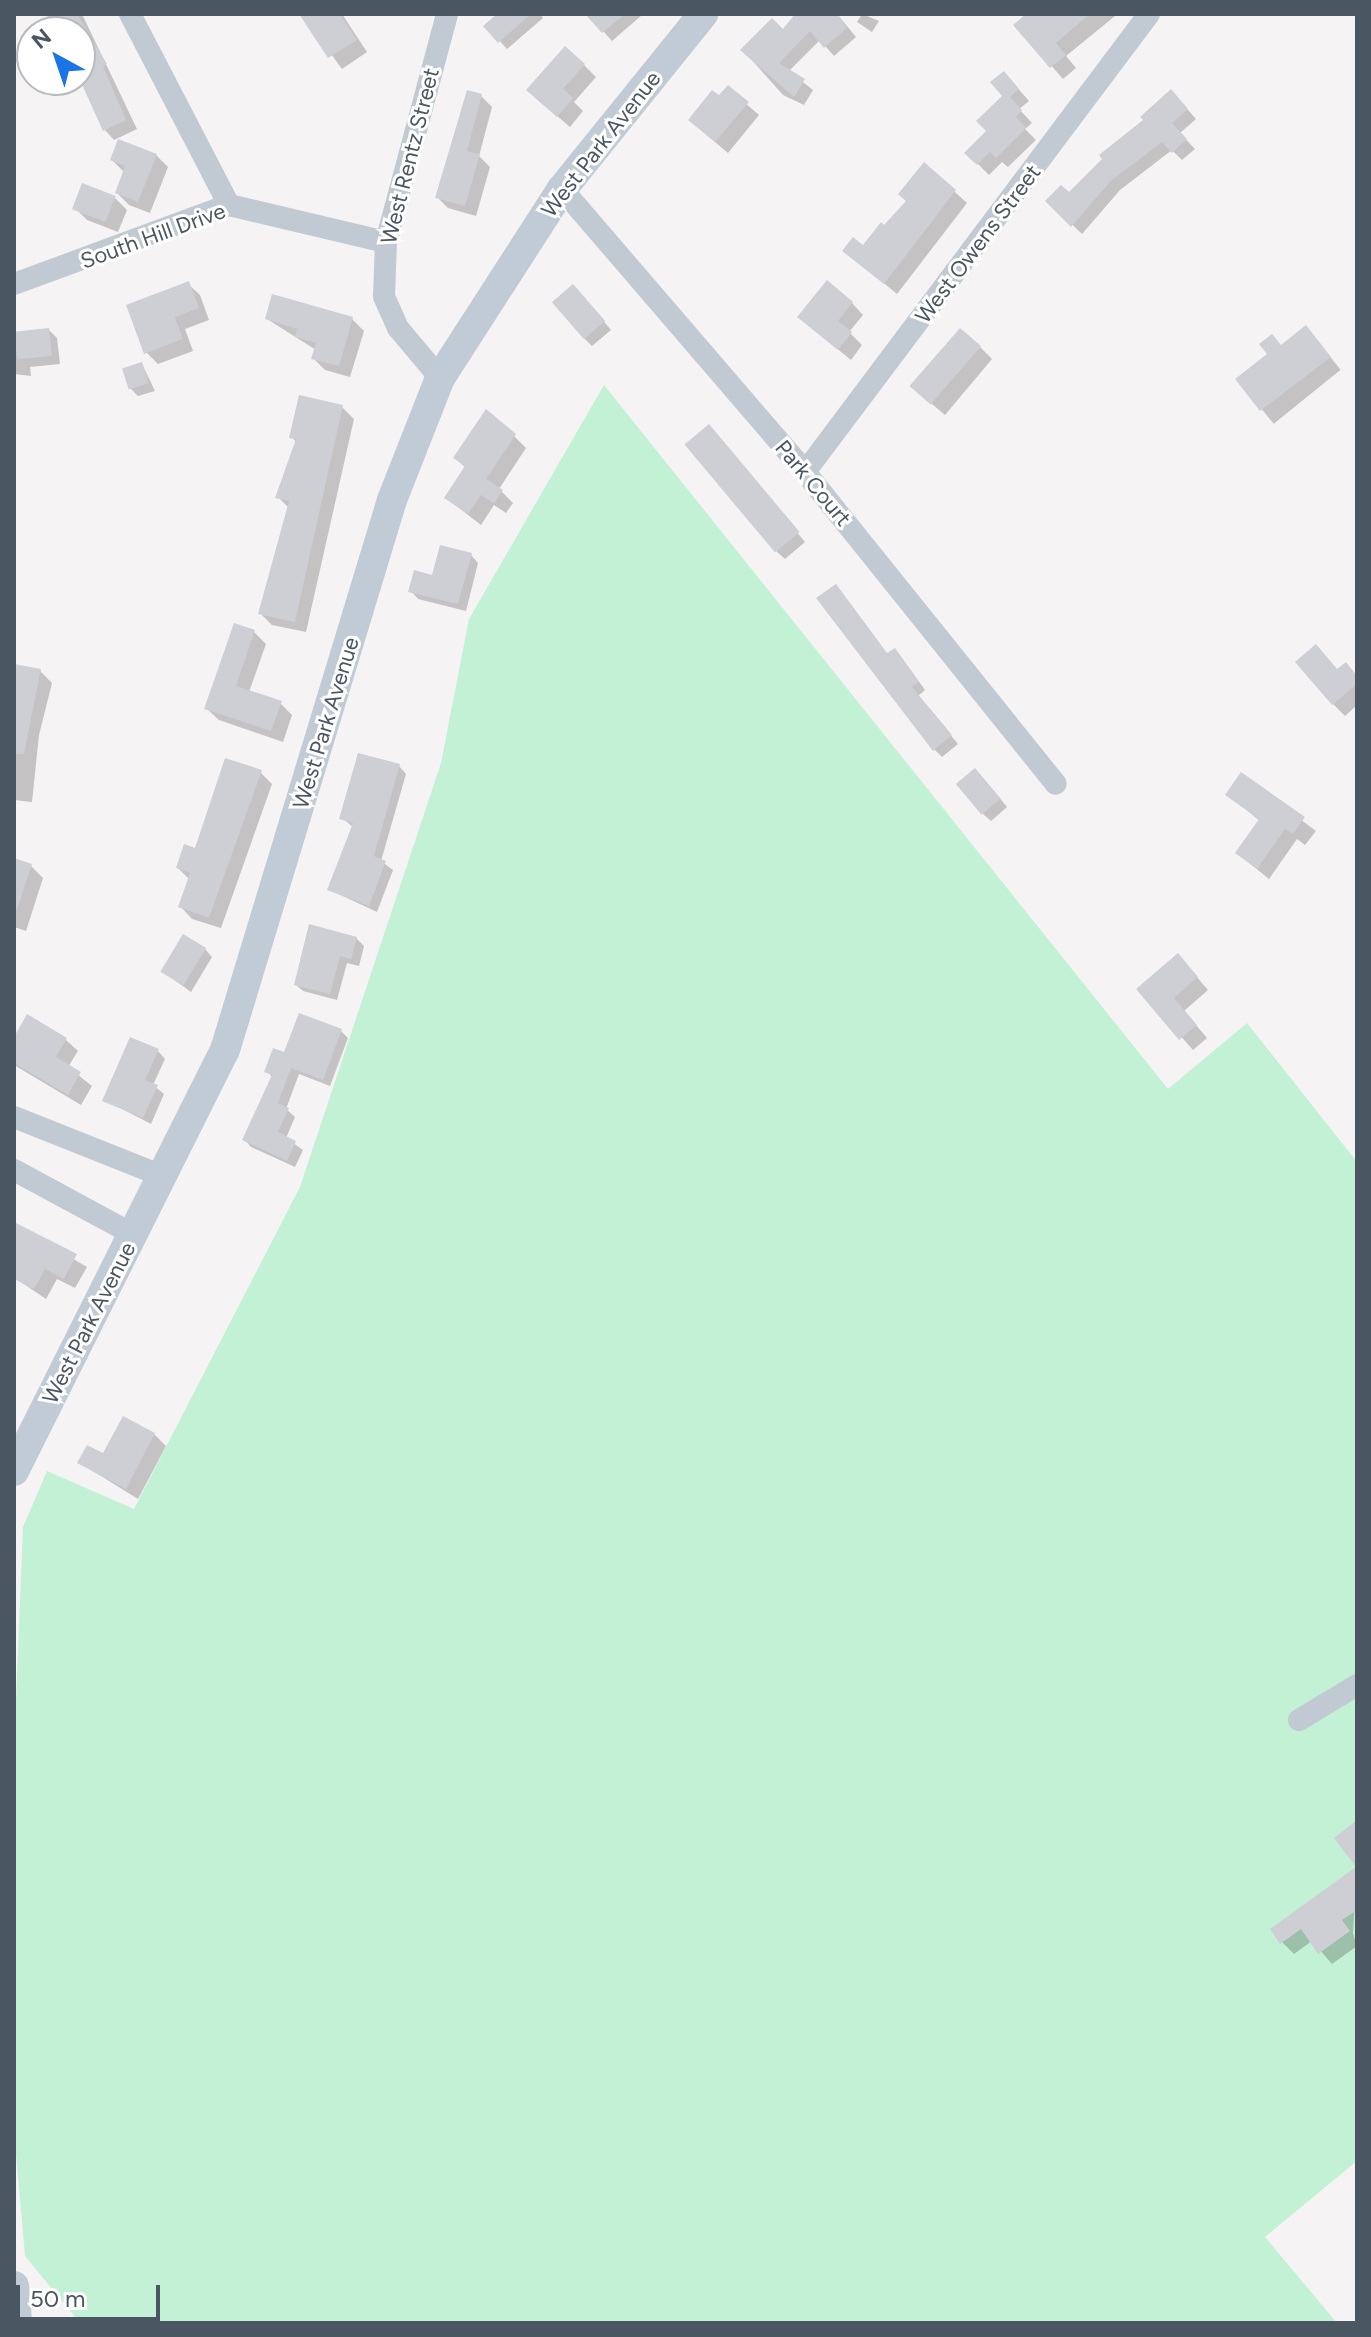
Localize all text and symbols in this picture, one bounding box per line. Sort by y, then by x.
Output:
north arrow [16,16,96,96]
text: N [26,23,57,55]
street label: West Rentz Street [375,65,445,247]
street label: West Park Avenue [536,66,666,222]
street label: West Owens Street [910,159,1046,329]
street label: South Hill Drive [77,198,229,274]
street label: Park Court [769,435,857,531]
street label: West Park Avenue [287,634,365,812]
street label: West Park Avenue [37,1238,141,1408]
scale bar [20,2269,164,2319]
text: 50 m [30,2284,86,2313]

